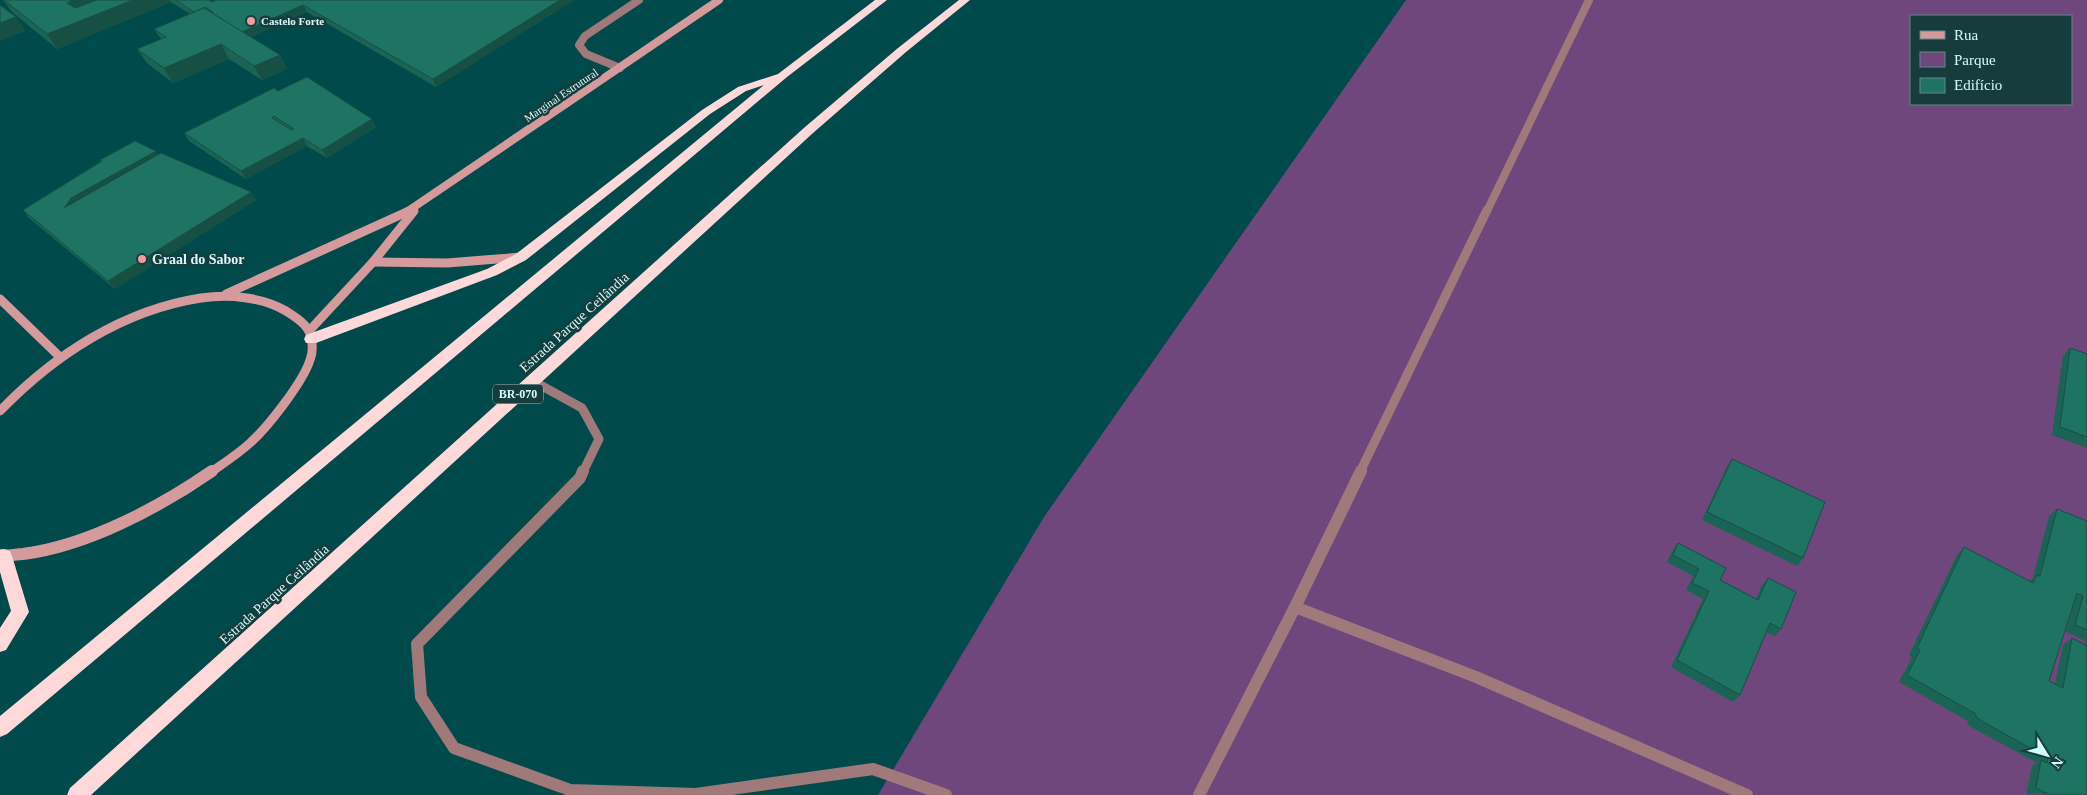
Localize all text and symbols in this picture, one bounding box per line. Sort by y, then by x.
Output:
marker: Castelo Forte [245,15,257,27]
place label: Castelo Forte [261,15,324,27]
legend [1910,15,2072,105]
text: Rua [1954,27,1979,43]
text: Parque [1954,52,1996,68]
street label: Marginal Estrutural [522,66,600,124]
text: Edifício [1954,77,2002,93]
place label: Graal do Sabor [152,252,245,267]
marker: Graal do Sabor [136,253,148,265]
street label: Estrada Parque Ceilândia [517,269,633,375]
road number: BR-070 [493,384,543,404]
street label: Estrada Parque Ceilândia [217,541,333,647]
north arrow [2022,730,2072,780]
text: N [2048,754,2066,771]

